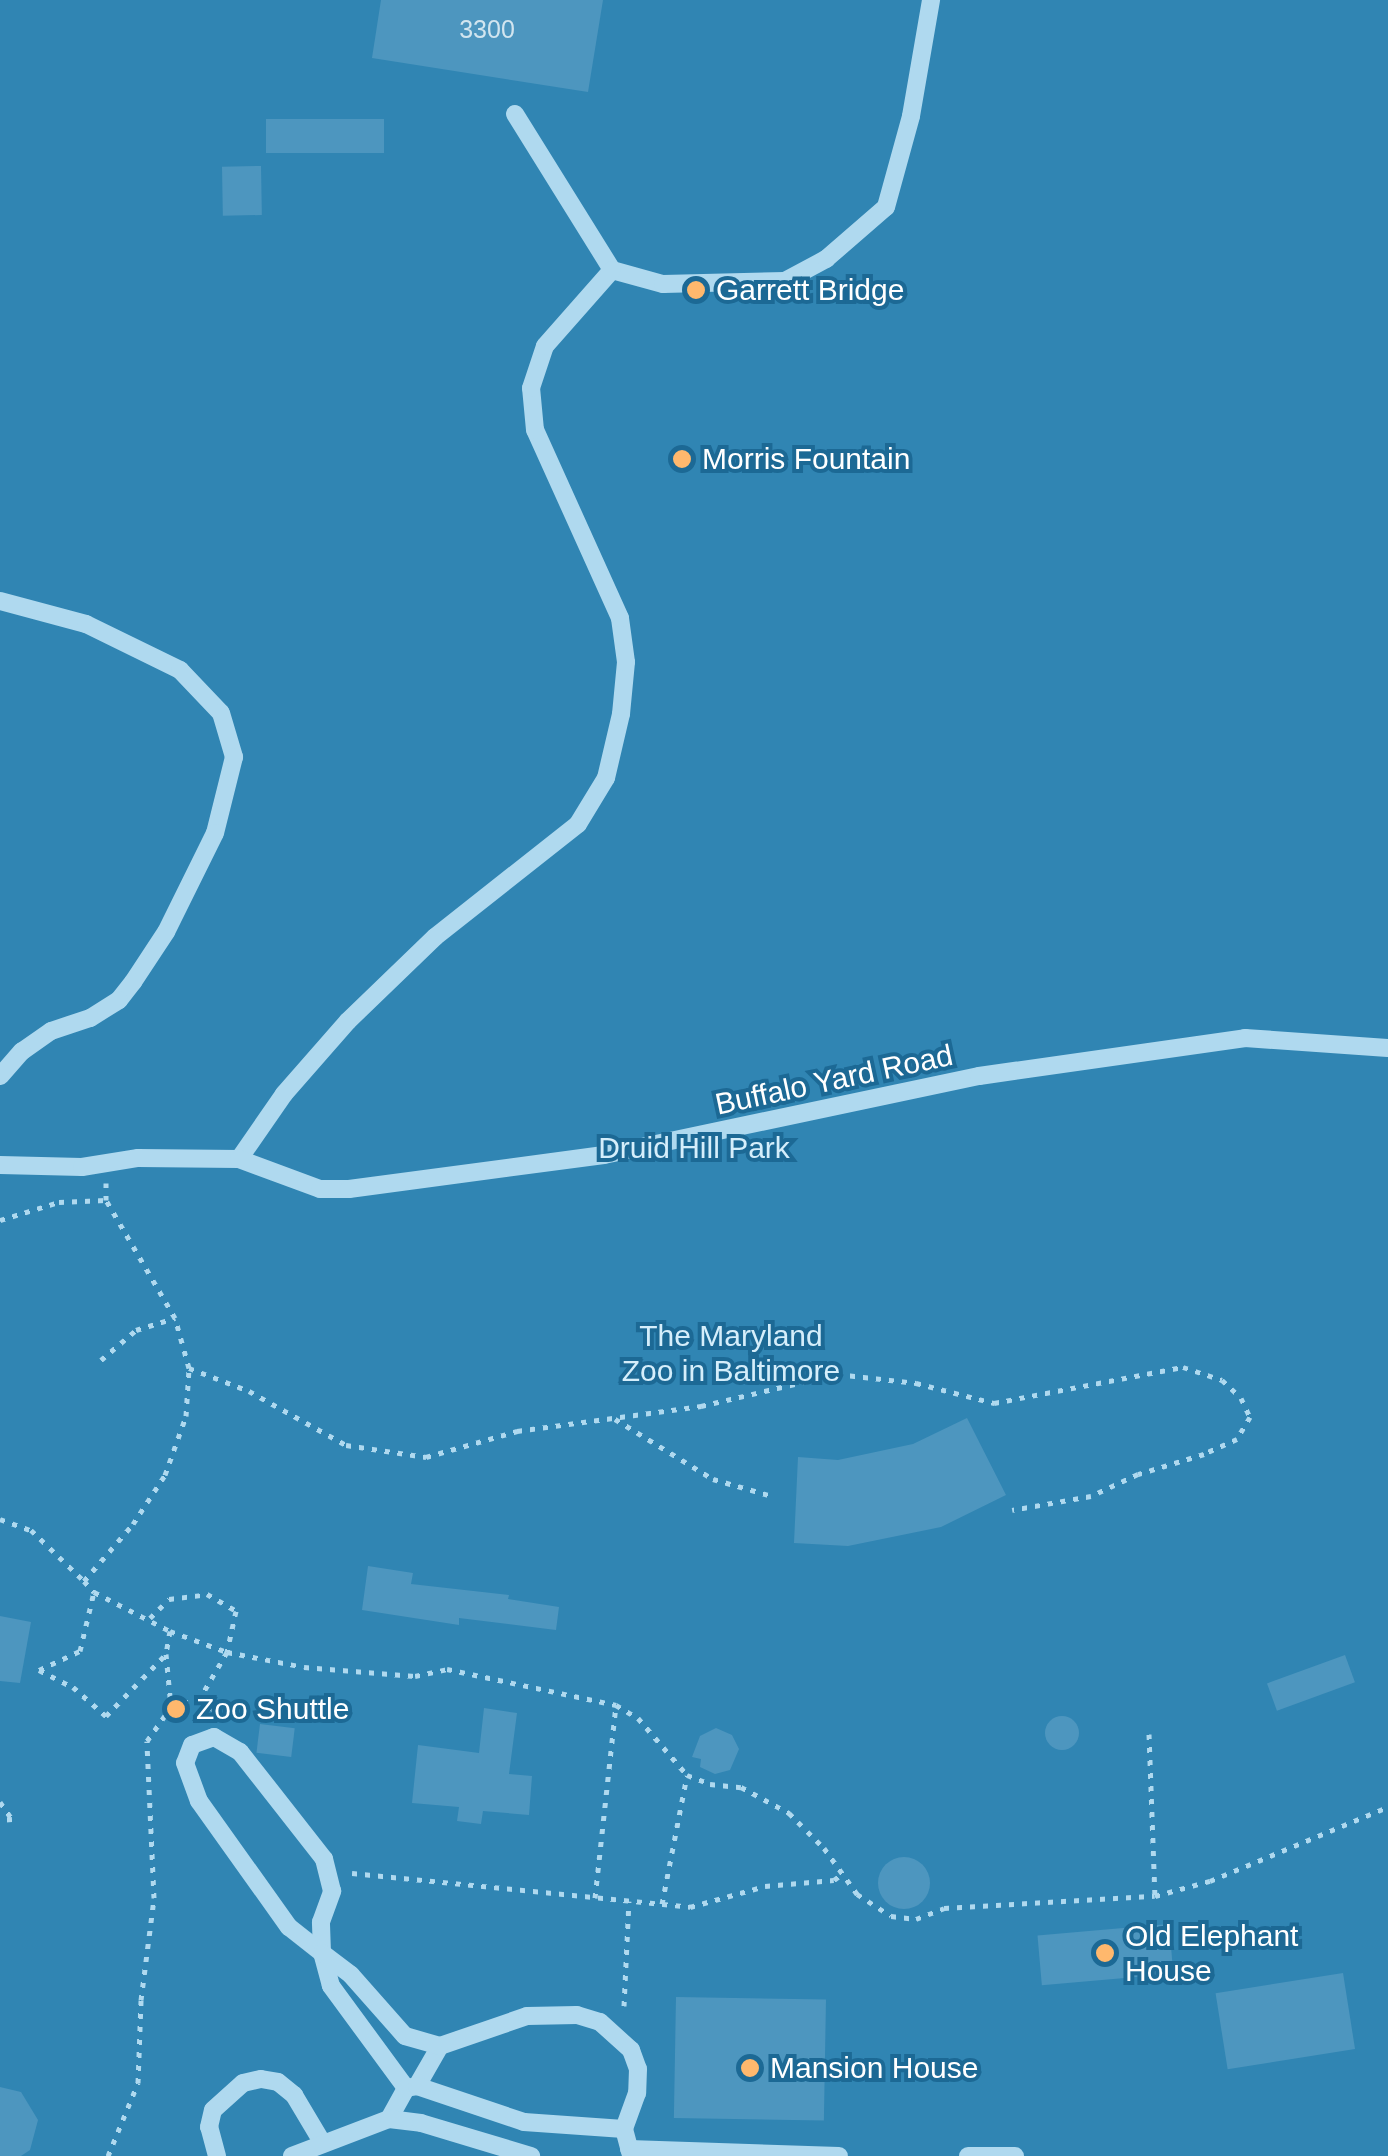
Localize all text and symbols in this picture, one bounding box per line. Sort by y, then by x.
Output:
house number: 3300 [459,14,515,44]
place label: Garrett Bridge [716,272,904,308]
marker: Garrett Bridge [685,279,707,301]
place label: Morris Fountain [702,441,910,477]
marker: Morris Fountain [671,448,693,470]
street label: Buffalo Yard Road [712,1037,956,1123]
park label: Druid Hill Park [598,1130,790,1166]
park label: The Maryland Zoo in Baltimore [622,1318,840,1388]
place label: Zoo Shuttle [196,1691,349,1727]
marker: Zoo Shuttle [165,1698,187,1720]
place label: Old Elephant House [1125,1918,1298,1988]
marker: Old Elephant House [1094,1942,1116,1964]
place label: Mansion House [770,2050,978,2086]
marker: Mansion House [739,2057,761,2079]

